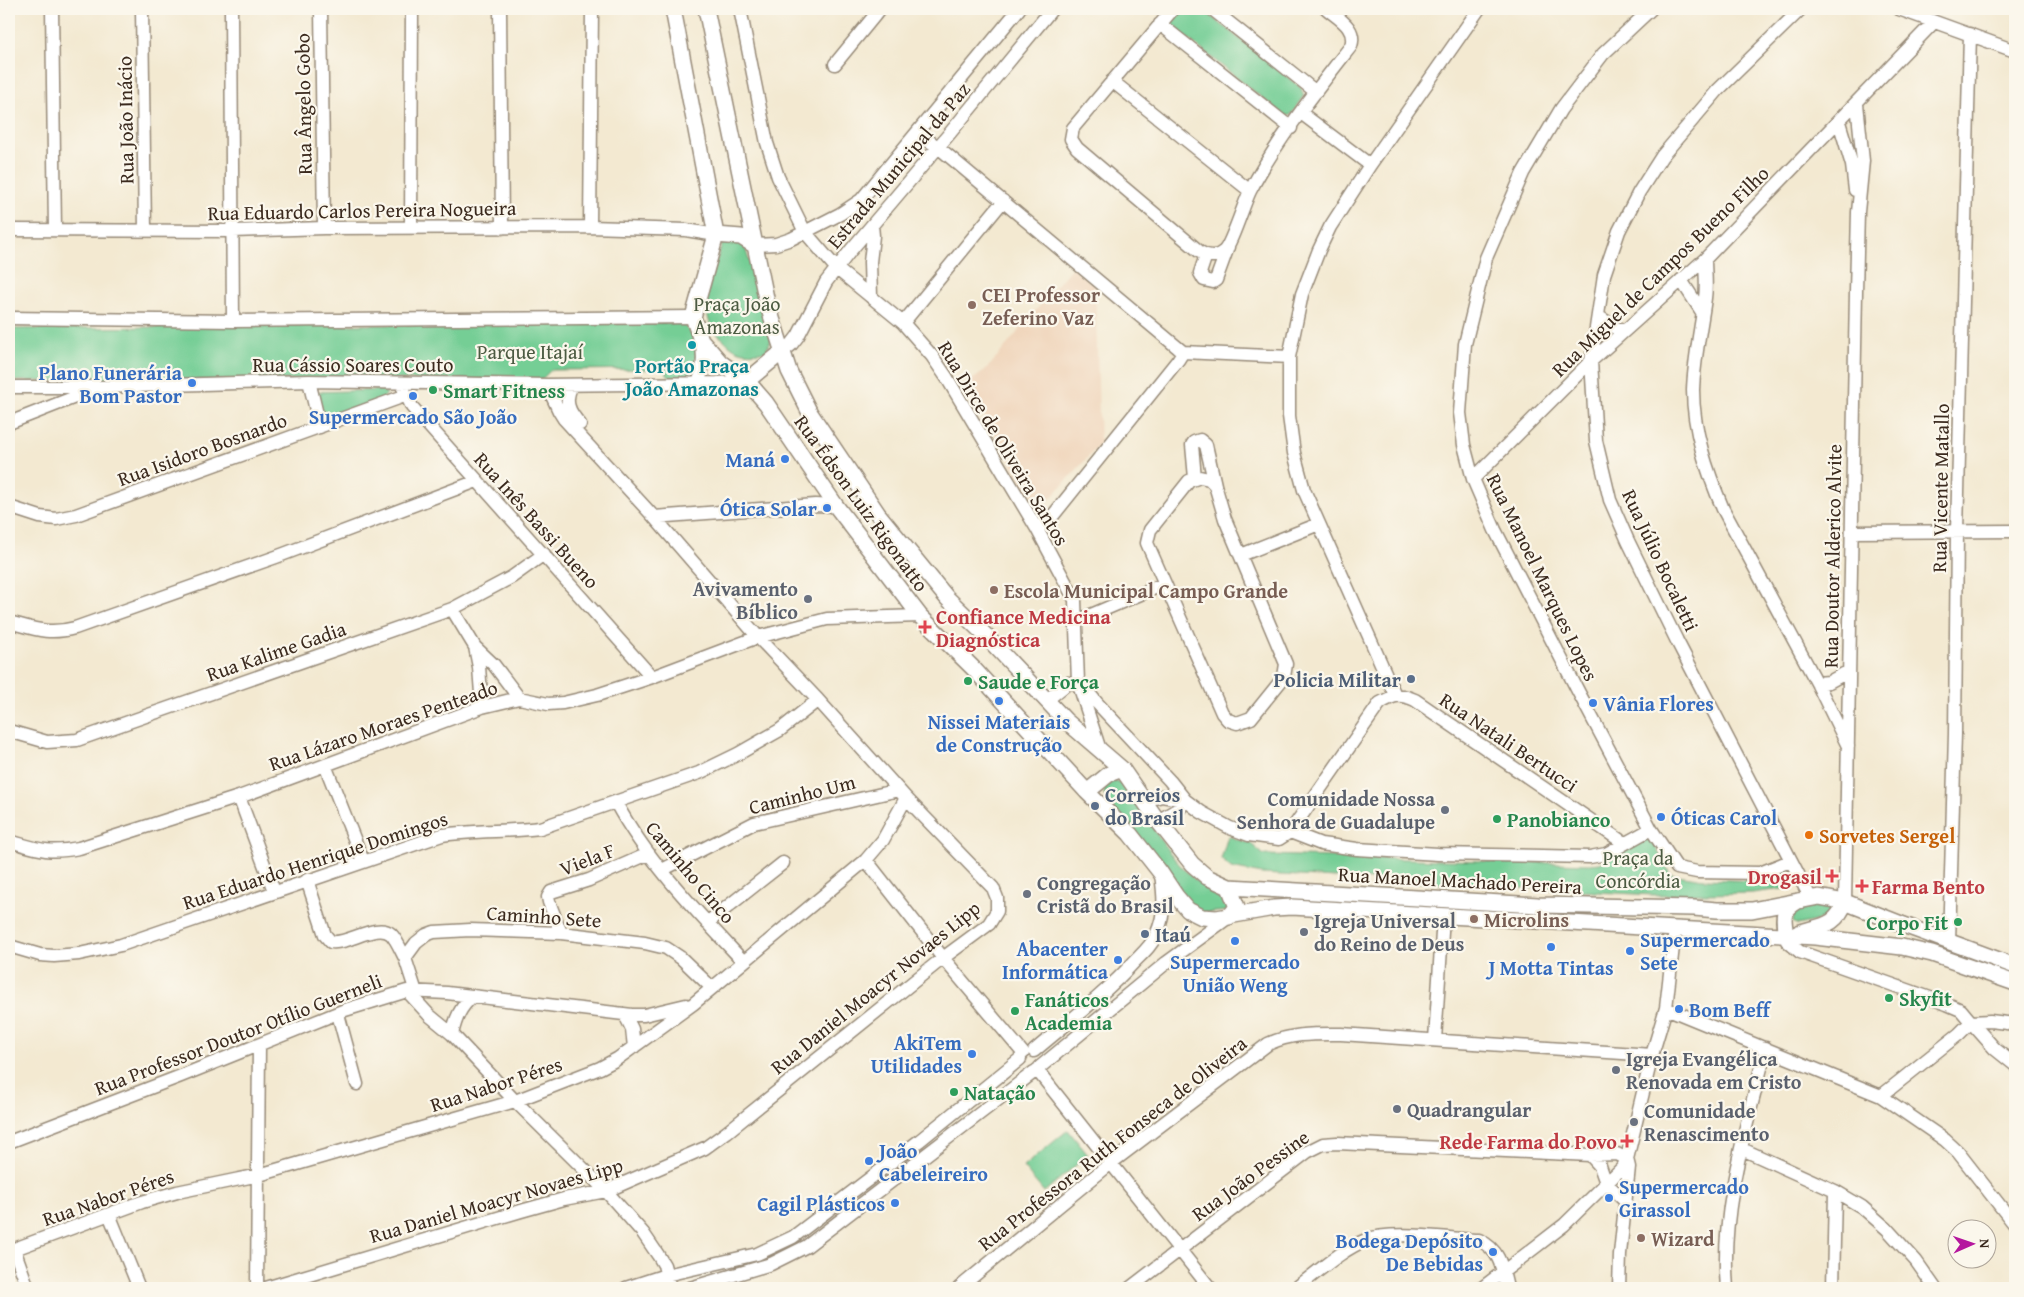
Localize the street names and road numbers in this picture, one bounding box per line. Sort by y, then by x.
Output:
street label: Rua Ângelo Gobo [287,33,319,175]
street label: Rua João Inácio [109,56,141,184]
street label: Estrada Municipal da Paz [820,75,977,255]
street label: Rua Miguel de Campos Bueno Filho [1545,159,1775,383]
street label: Rua Eduardo Carlos Pereira Nogueira [207,193,517,227]
street label: Rua Dirce de Oliveira Santos [931,335,1077,551]
street label: Rua Cássio Soares Couto [253,350,453,379]
street label: Rua Vicente Matallo [1924,403,1956,573]
street label: Rua Isidoro Bosnardo [113,405,291,493]
street label: Rua Édson Luiz Rigonatto [788,409,936,597]
street label: Rua Doutor Alderico Alvite [1816,444,1848,668]
street label: Rua Inês Bassi Bueno [468,445,606,595]
street label: Rua Manoel Marques Lopes [1480,468,1606,686]
street label: Rua Júlio Bocaletti [1615,484,1707,636]
street label: Rua Kalime Gadia [202,613,350,688]
street label: Rua Lázaro Moraes Penteado [265,672,501,778]
street label: Rua Natali Bertucci [1434,685,1584,799]
street label: Caminho Um [746,767,859,821]
street label: Rua Eduardo Henrique Domingos [179,803,451,917]
street label: Caminho Cinco [639,814,743,930]
street label: Viela F [555,835,619,883]
street label: Rua Manoel Machado Pereira [1337,859,1583,901]
street label: Rua Daniel Moacyr Novaes Lipp [764,893,986,1081]
street label: Caminho Sete [486,898,602,934]
street label: Rua Professor Doutor Otílio Guerneli [90,966,386,1102]
street label: Rua Professora Ruth Fonseca de Oliveira [971,1028,1253,1257]
street label: Rua Nabor Péres [426,1049,566,1119]
street label: Rua João Pessine [1185,1122,1315,1228]
street label: Rua Daniel Moacyr Novaes Lipp [366,1150,626,1250]
street label: Rua Nabor Péres [38,1161,178,1233]

